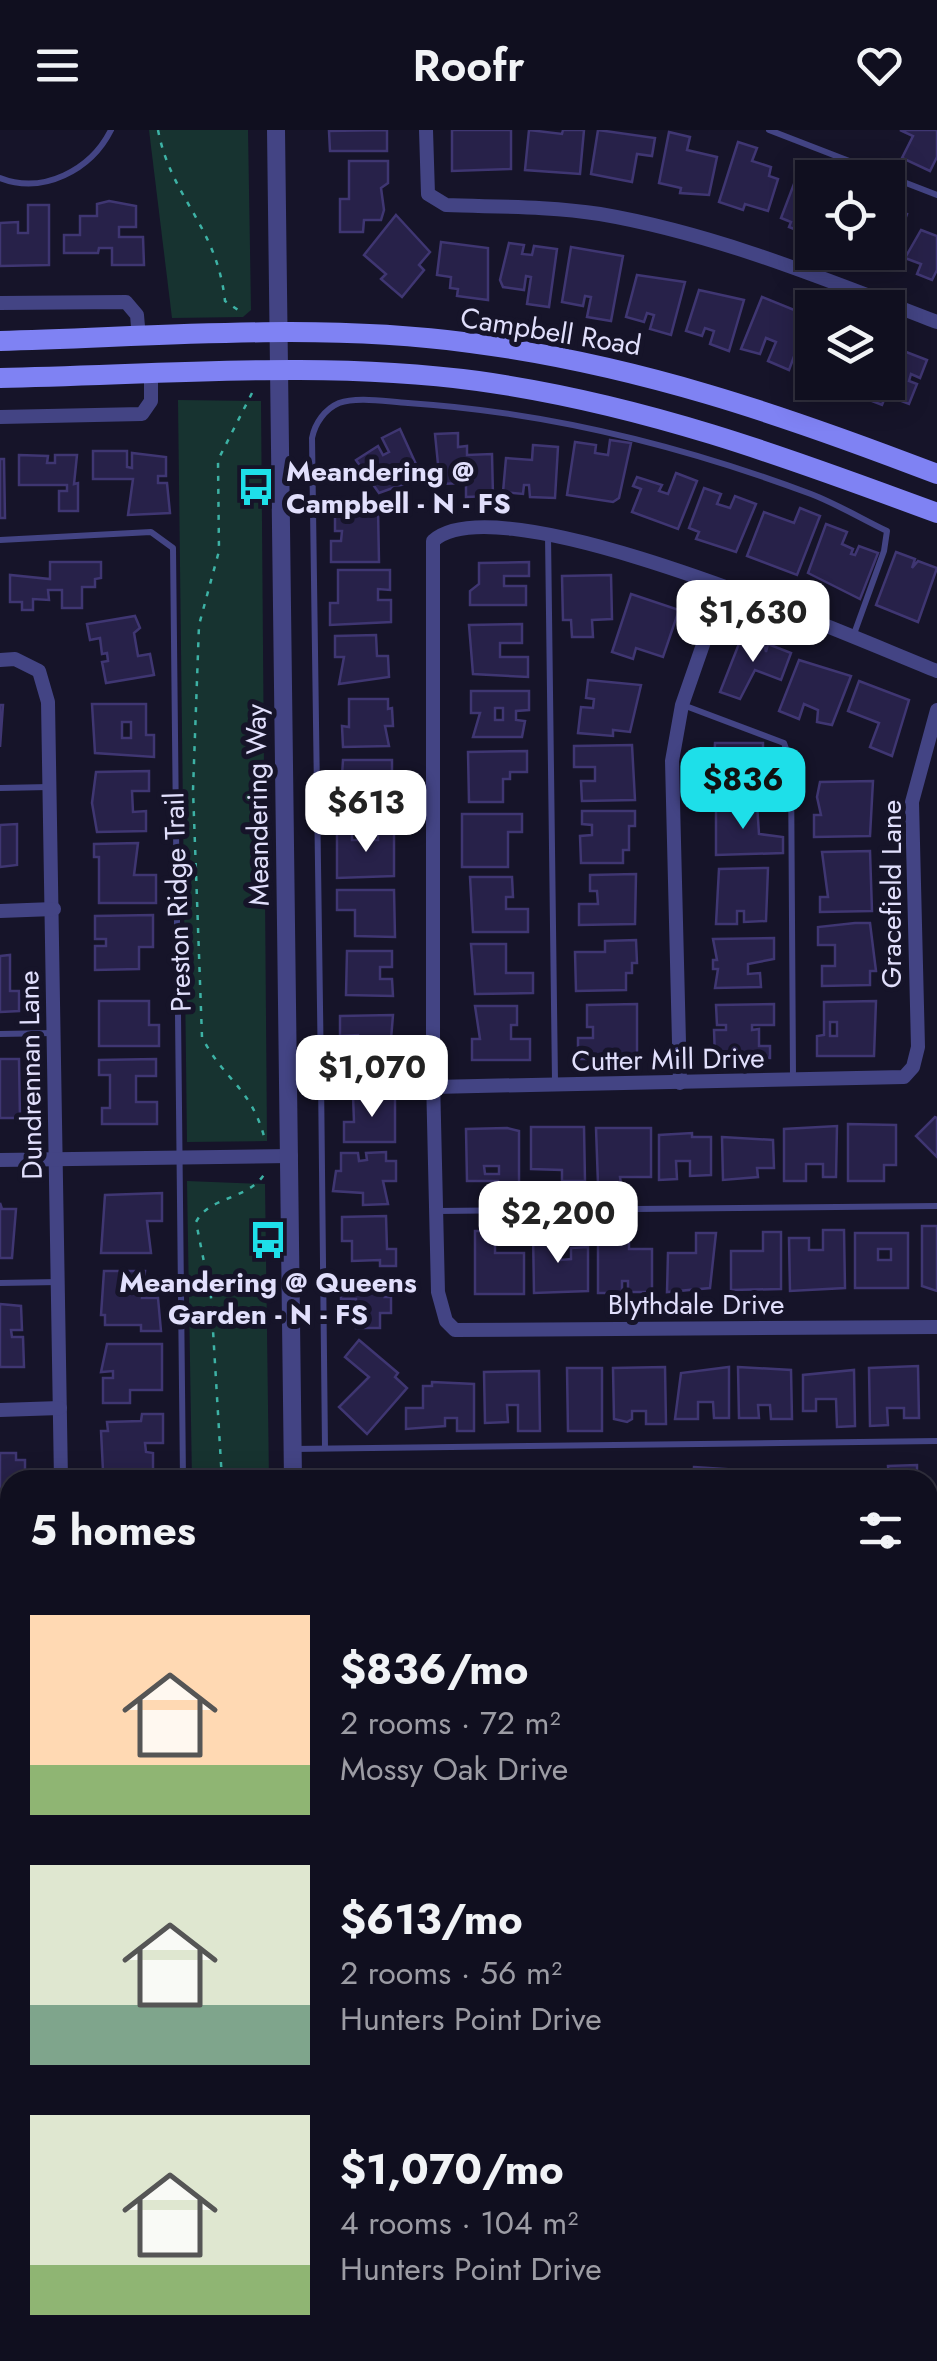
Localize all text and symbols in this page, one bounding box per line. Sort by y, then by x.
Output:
text: Roofr [413,33,524,98]
icon: menu [30,38,85,93]
icon: heart [852,38,907,93]
map controls [795,160,905,400]
button: locate [795,160,905,270]
button: layers [795,290,905,400]
street label: Campbell Road [458,297,644,366]
place label: Meandering @ Campbell - N - FS [286,451,511,524]
bus stop icon: Meandering @ Campbell - N - FS [235,466,277,508]
pin: $1,630 [672,580,834,665]
text: $1,630 [698,589,808,635]
street label: Meandering Way [235,703,280,906]
pin: $836 [684,747,802,832]
text: $836 [702,756,784,802]
pin: $613 [307,770,425,855]
text: $613 [327,779,405,825]
street label: Preston Ridge Trail [153,791,202,1013]
street label: Gracefield Lane [871,800,912,988]
street label: Dundrennan Lane [8,970,53,1180]
pin: $1,070 [291,1035,453,1120]
street label: Cutter Mill Drive [571,1037,765,1082]
text: $1,070 [318,1044,426,1090]
pin: $2,200 [477,1181,639,1266]
text: $2,200 [501,1190,615,1236]
bus stop icon: Meandering @ Queens Garden - N - FS [247,1219,289,1261]
place label: Meandering @ Queens Garden - N - FS [119,1262,417,1335]
street label: Blythdale Drive [608,1284,784,1325]
text: 5 homes [30,1500,196,1561]
icon: filters [853,1503,908,1558]
text: $836/mo [340,1639,528,1700]
icon: home [110,1655,230,1775]
text: 2 rooms · 72 m² [340,1700,561,1746]
text: Mossy Oak Drive [340,1746,568,1792]
text: $613/mo [340,1889,523,1950]
icon: home [110,1905,230,2025]
text: 2 rooms · 56 m² [340,1950,562,1996]
text: Hunters Point Drive [340,1996,602,2042]
text: $1,070/mo [340,2139,564,2200]
icon: home [110,2155,230,2275]
text: 4 rooms · 104 m² [340,2200,578,2246]
text: Hunters Point Drive [340,2246,602,2292]

